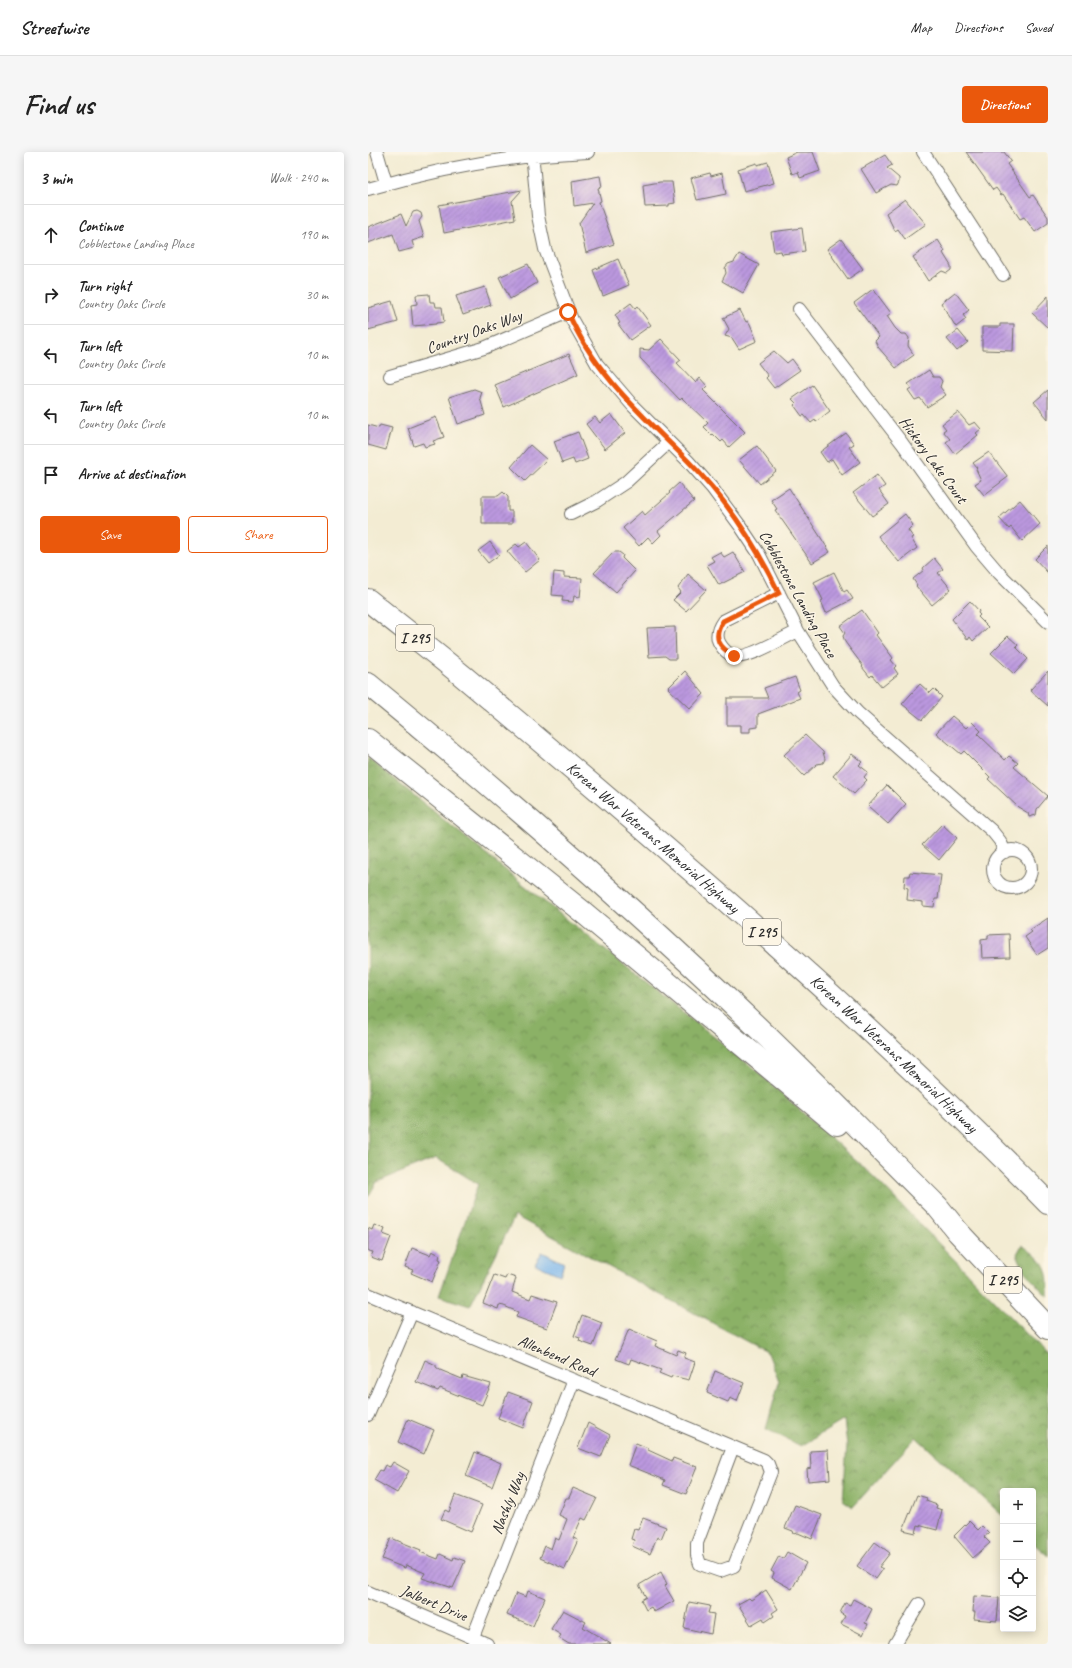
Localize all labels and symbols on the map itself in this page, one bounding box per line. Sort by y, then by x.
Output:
route start [559,303,577,321]
street label: Country Oaks Way [423,305,526,359]
street label: Hickory Lake Court [895,412,972,509]
street label: Cobblestone Landing Place [755,527,842,663]
road number: I 295 [396,625,434,651]
route end [725,647,743,665]
street label: Korean War Veterans Memorial Highway [562,758,744,919]
road number: I 295 [743,919,781,945]
street label: Korean War Veterans Memorial Highway [806,971,983,1138]
road number: I 295 [984,1267,1022,1293]
street label: Allenbend Road [515,1331,601,1382]
street label: Nashly Way [486,1468,530,1537]
street label: Jalbert Drive [397,1580,472,1627]

